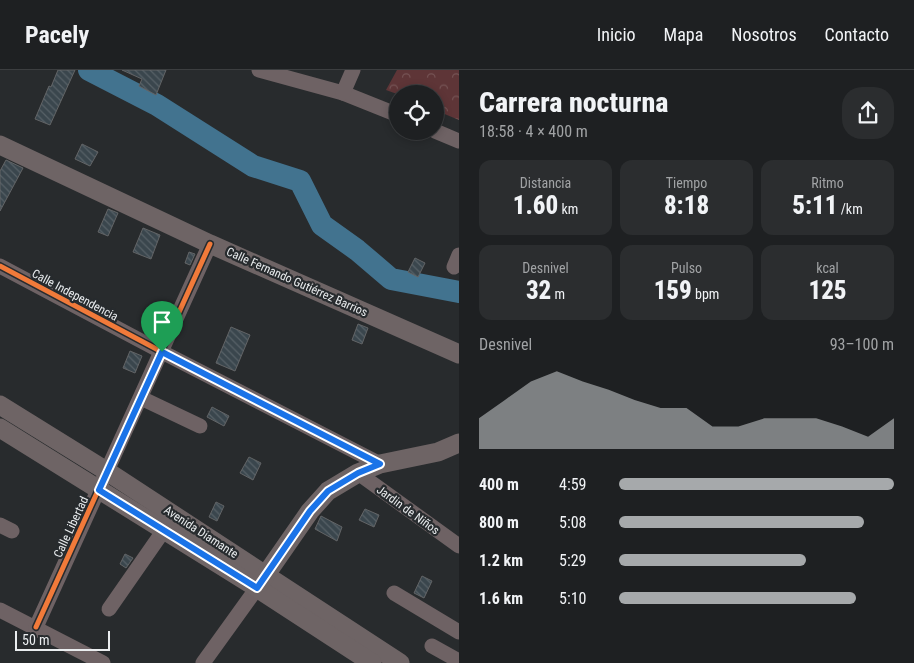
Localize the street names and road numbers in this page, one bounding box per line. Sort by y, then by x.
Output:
street label: Calle Fernando Gutiérrez Barrios [224,244,370,320]
street label: Calle Independencia [29,266,121,324]
street label: Jardin de Niños [374,483,442,537]
street label: Calle Libertad [51,494,91,560]
street label: Avenida Diamante [161,503,241,561]

